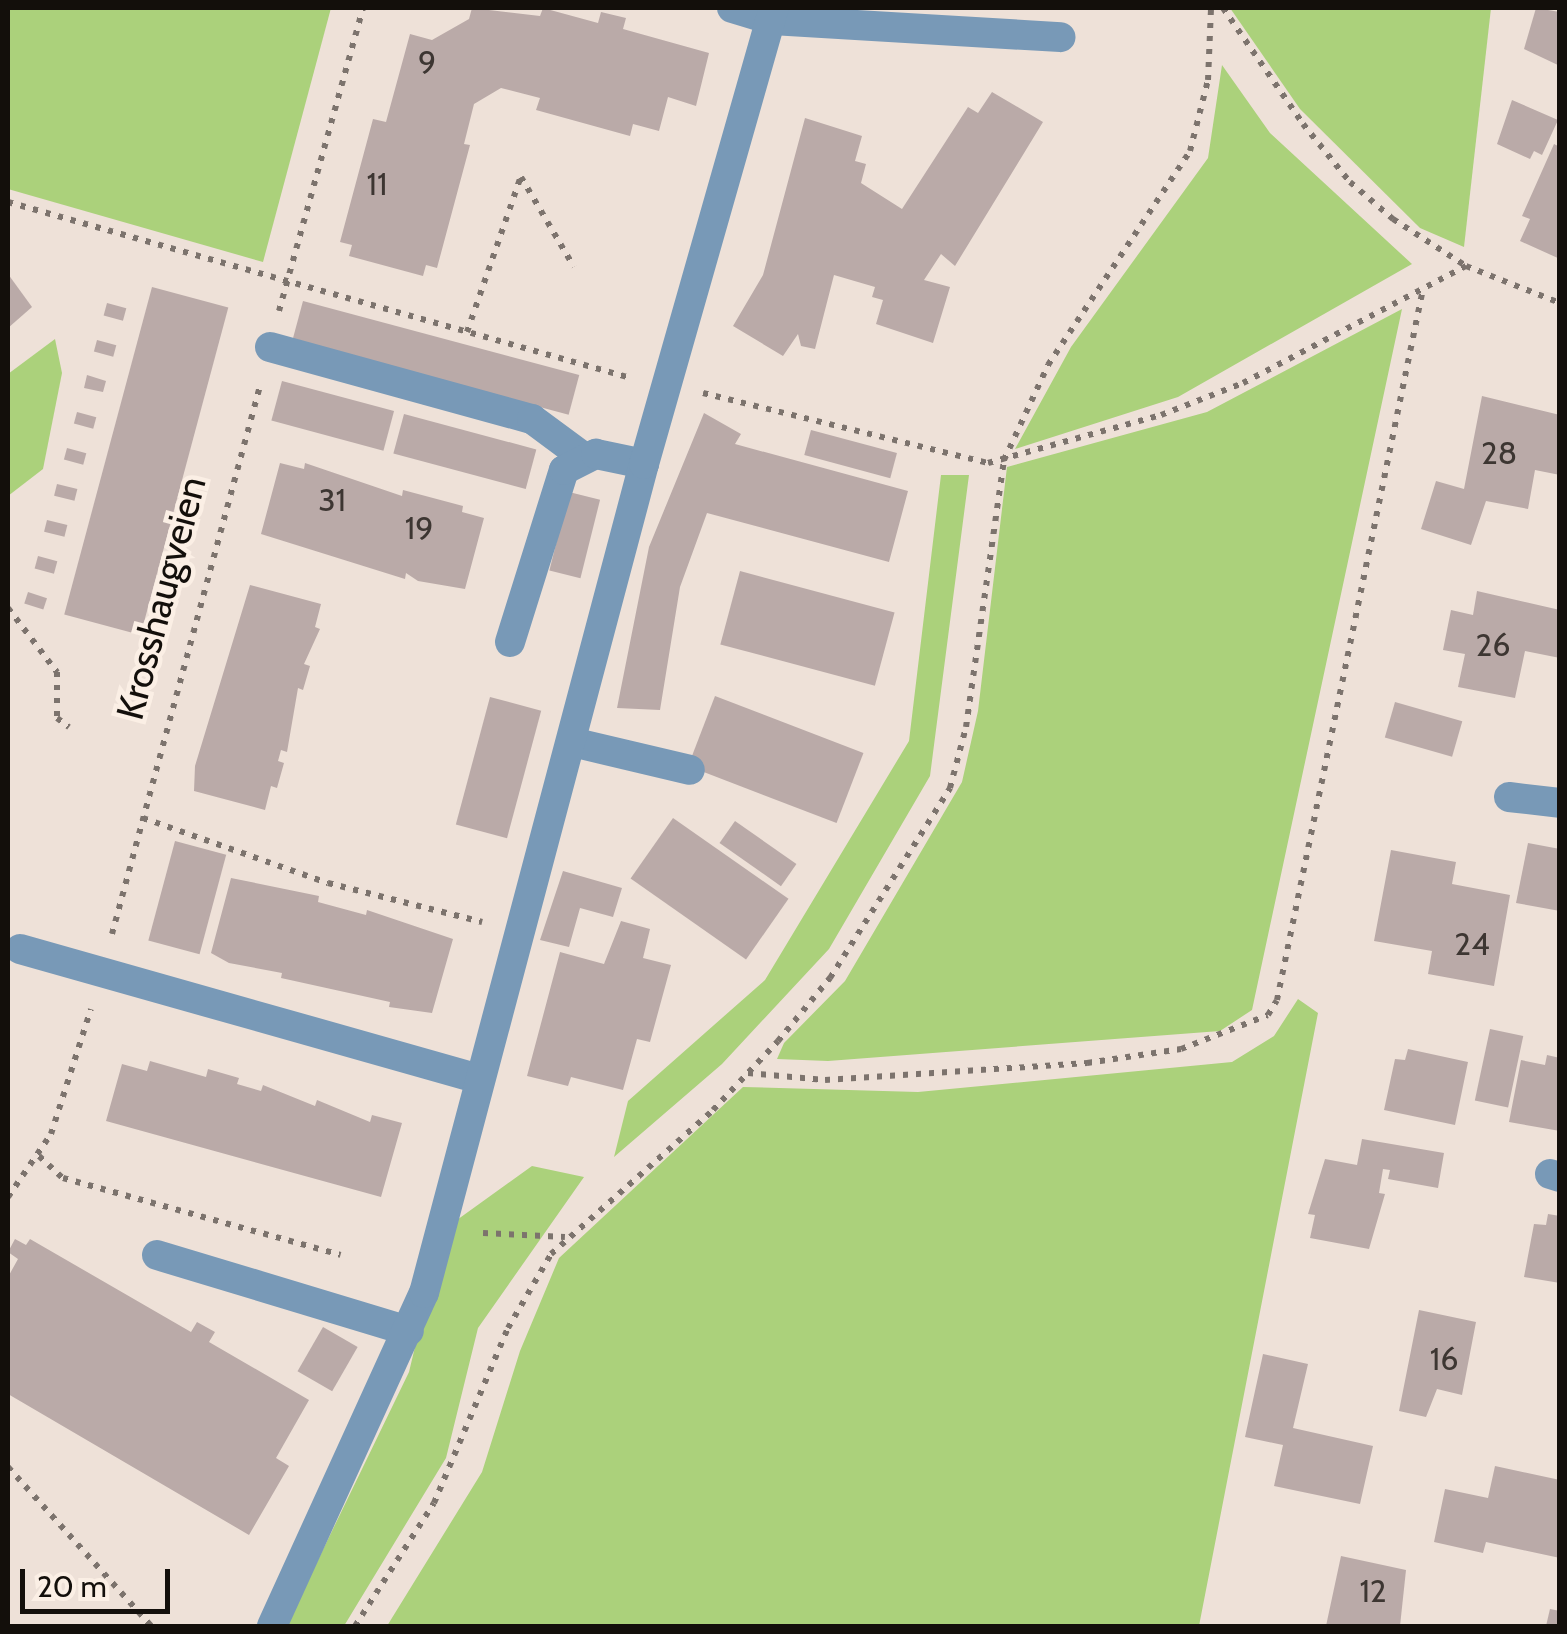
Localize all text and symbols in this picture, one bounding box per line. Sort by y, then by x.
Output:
house number: 9 [418,43,436,81]
house number: 11 [367,165,387,203]
house number: 28 [1481,434,1517,472]
street label: Krosshaugveien [107,472,215,724]
house number: 31 [318,481,346,519]
house number: 19 [405,509,433,547]
house number: 26 [1476,626,1510,664]
house number: 24 [1454,925,1490,963]
house number: 16 [1430,1340,1458,1378]
scale bar [25,1549,175,1611]
text: 20 m [37,1568,107,1605]
house number: 12 [1359,1572,1387,1610]

